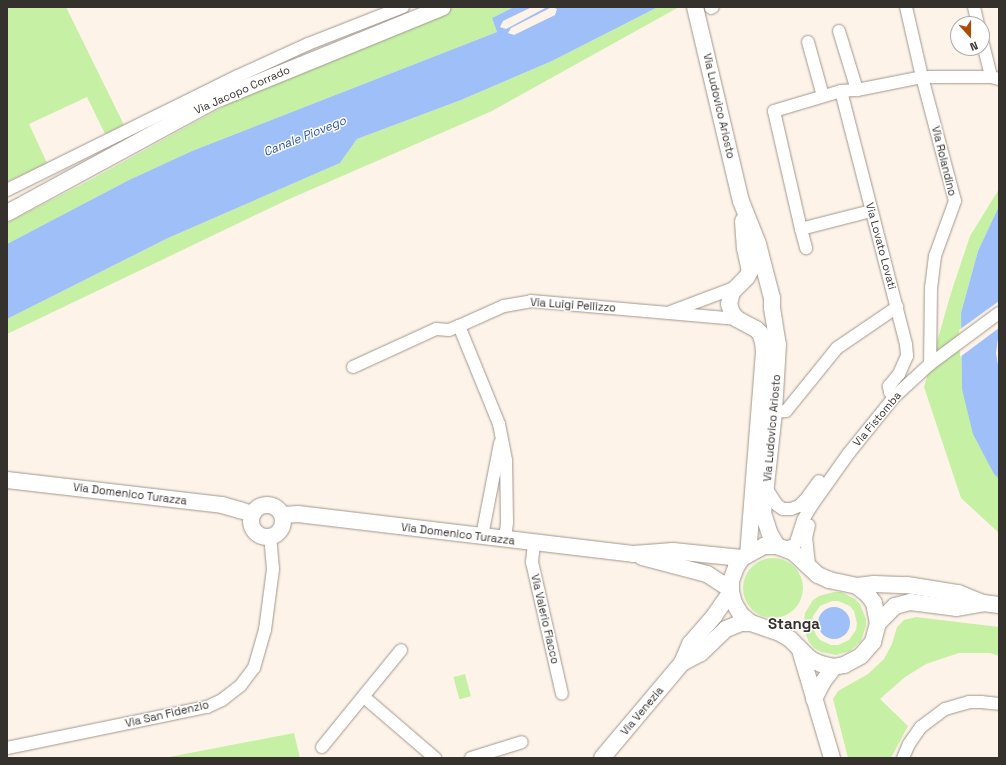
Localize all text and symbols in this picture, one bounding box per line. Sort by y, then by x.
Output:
north arrow [950,16,990,56]
text: N [968,38,980,54]
street label: Via Ludovico Ariosto [700,52,738,160]
street label: Via Jacopo Corrado [192,63,292,117]
water label: Canale Piovego [262,114,348,160]
street label: Via Rolandino [929,125,959,197]
street label: Via Lovato Lovati [863,201,899,291]
street label: Via Luigi Pellizzo [530,295,616,315]
street label: Via Ludovico Ariosto [761,374,783,482]
street label: Via Fistomba [850,389,904,449]
street label: Via Domenico Turazza [72,480,188,508]
street label: Via Domenico Turazza [400,520,516,548]
street label: Via Valerio Flacco [528,573,562,665]
district label: Stanga [768,615,820,633]
street label: Via Venezia [618,684,666,738]
street label: Via San Fidenzio [124,698,210,730]

